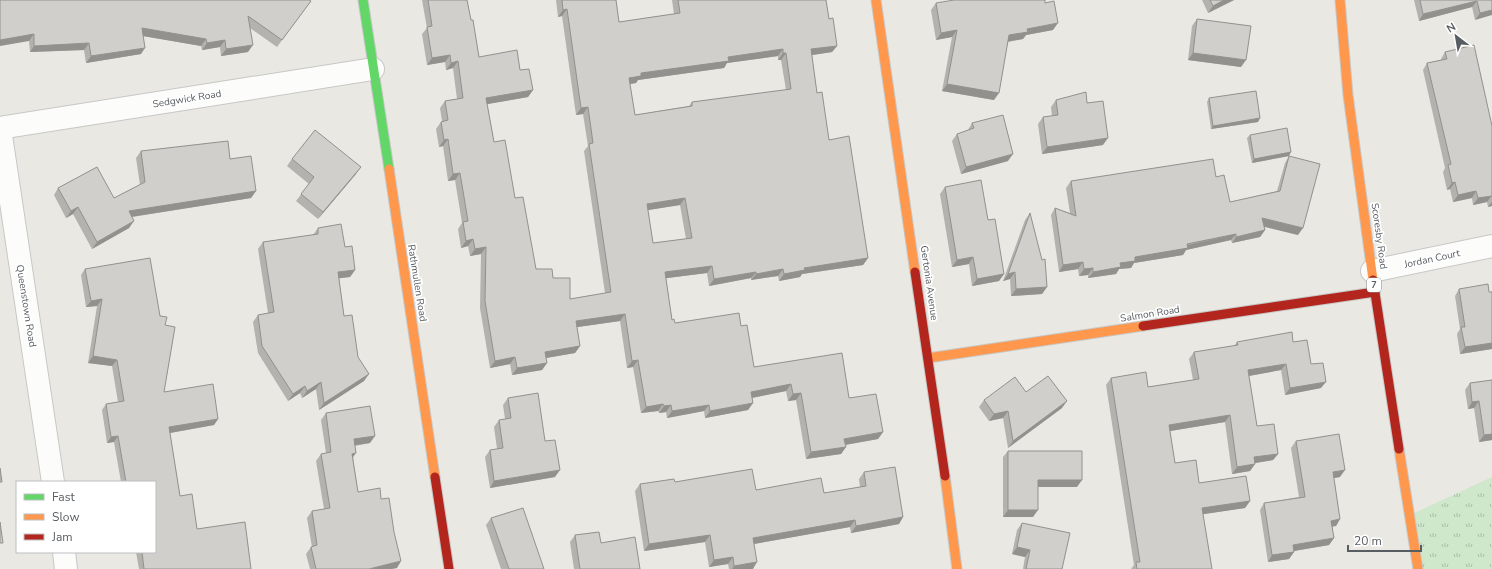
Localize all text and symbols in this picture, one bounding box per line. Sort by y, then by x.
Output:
north arrow [1436,16,1476,56]
text: N [1444,19,1458,36]
street label: Sedgwick Road [152,87,223,111]
street label: Scoresby Road [1367,202,1391,270]
street label: Rathmullen Road [404,243,430,323]
street label: Gertonia Avenue [917,245,941,321]
street label: Jordan Court [1402,246,1462,272]
street label: Queenstown Road [13,264,39,348]
road number: 7 [1367,278,1381,292]
street label: Salmon Road [1119,302,1181,326]
legend [16,481,156,553]
text: Fast [52,489,75,505]
text: Slow [52,509,80,525]
scale bar [1348,527,1421,553]
text: Jam [51,529,73,545]
text: 20 m [1354,533,1382,549]

